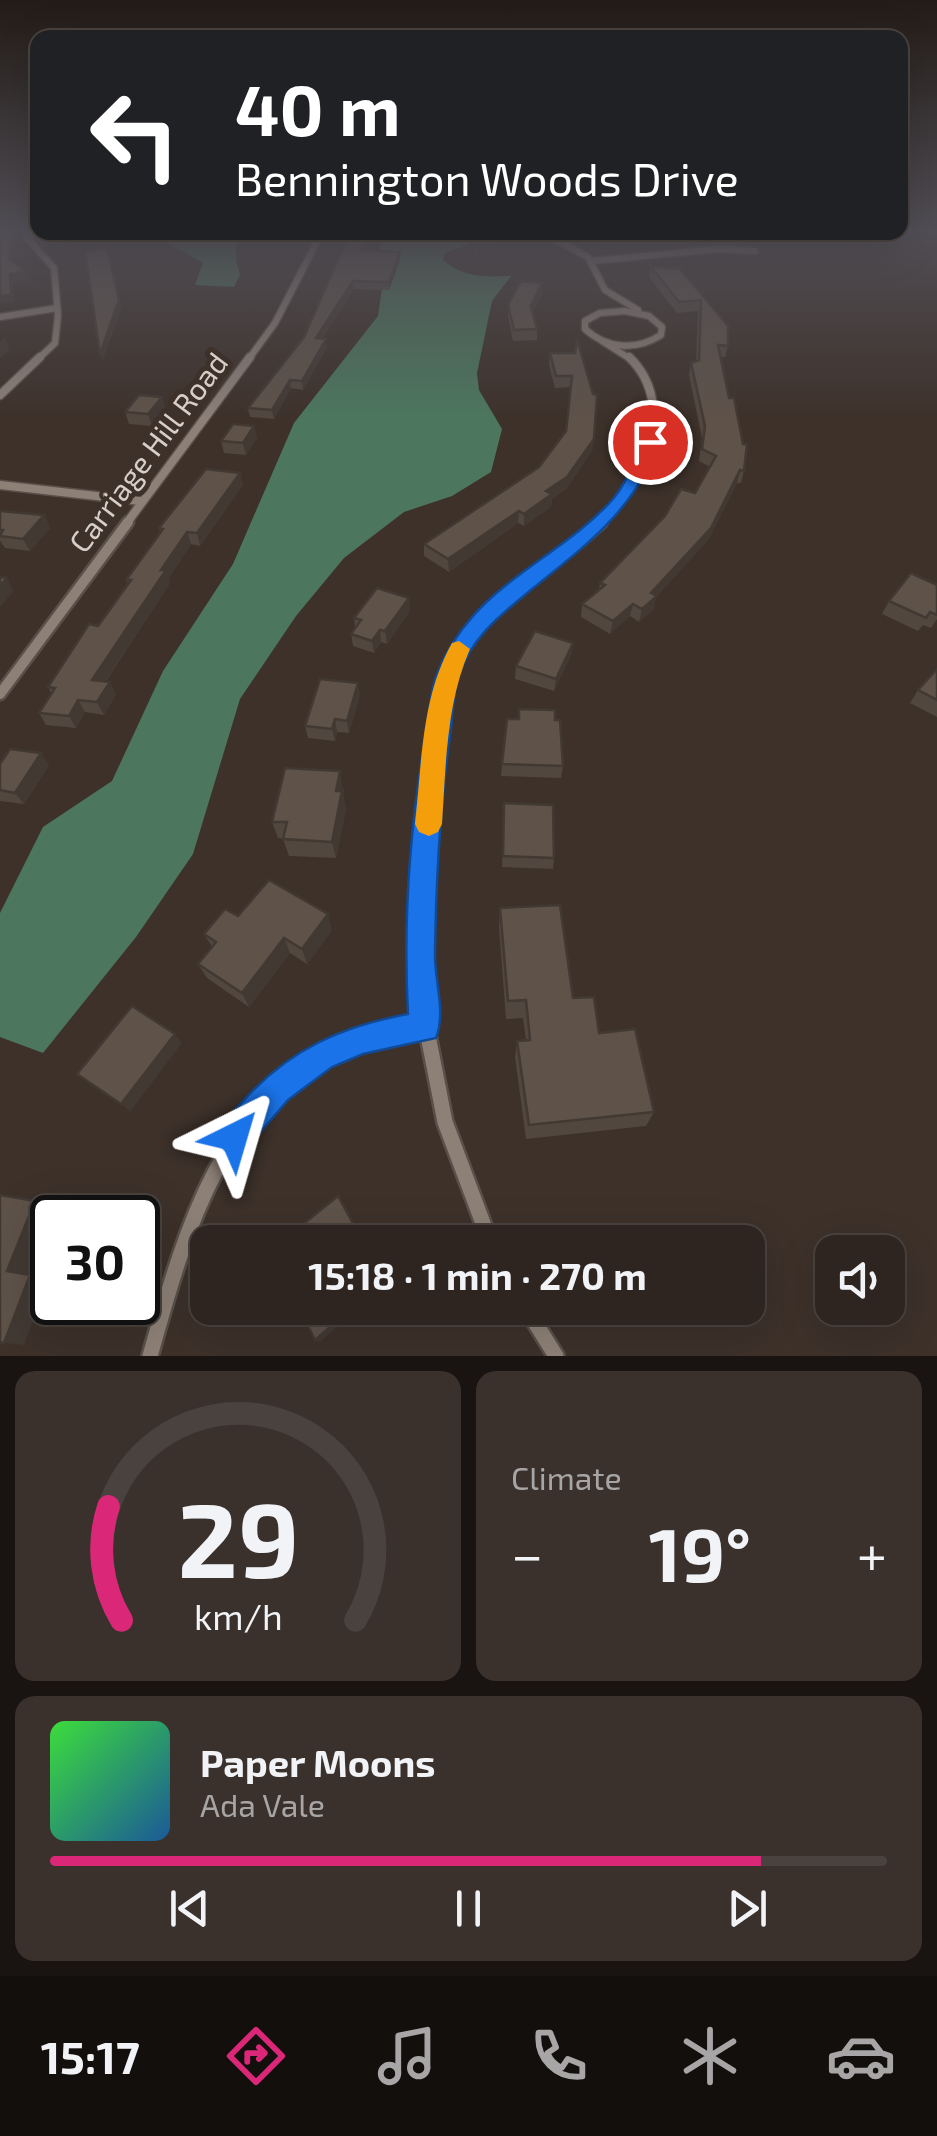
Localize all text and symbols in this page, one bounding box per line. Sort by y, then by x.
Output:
text: 40 m [235,66,401,150]
icon: left [70,70,200,200]
text: Bennington Woods Drive [235,151,739,205]
street label: Carriage Hill Road [60,345,234,559]
pin [608,400,693,485]
icon: arrive [623,415,678,470]
position arrow [182,1085,286,1189]
speed limit sign: 30 [30,1195,160,1325]
map controls [815,1235,905,1325]
button: sound [815,1235,905,1325]
text: 15:18 · 1 min · 270 m [308,1252,647,1298]
text: Climate [511,1458,622,1496]
text: 29 [177,1474,299,1599]
text: 19° [649,1507,751,1597]
text: − [511,1520,543,1586]
text: + [857,1520,887,1586]
text: km/h [194,1594,282,1637]
text: Paper Moons [200,1739,436,1785]
text: Ada Vale [200,1785,325,1823]
icon: previous [162,1881,217,1936]
icon: pause [441,1881,496,1936]
icon: next [720,1881,775,1936]
icon: directions [221,2021,291,2091]
icon: music [372,2021,442,2091]
icon: phone [524,2021,594,2091]
icon: climate [675,2021,745,2091]
icon: car [826,2021,896,2091]
text: 15:17 [41,2029,140,2083]

